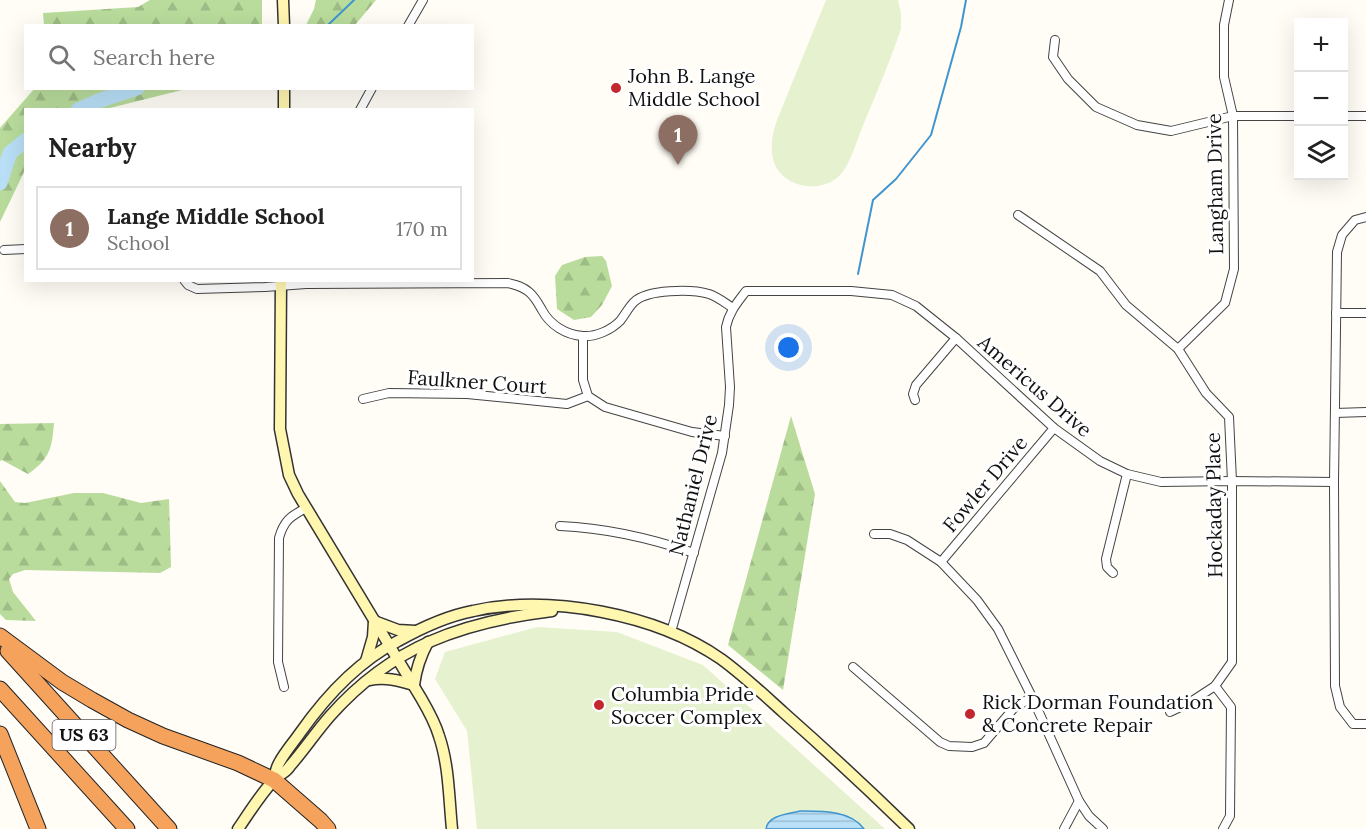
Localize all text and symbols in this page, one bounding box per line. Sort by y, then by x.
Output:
map controls [1294,18,1348,180]
button: + [1294,18,1348,72]
search box [24,24,474,90]
icon: search [45,41,78,74]
text: Search here [93,43,215,71]
place label: John B. Lange Middle School [627,63,760,111]
button: − [1294,72,1348,126]
marker: John B. Lange Middle School [609,81,623,95]
street label: Langham Drive [1201,113,1228,255]
pin: 1 [658,116,698,165]
button: layers [1294,126,1348,180]
text: Nearby [48,131,136,164]
text: Lange Middle School [107,202,325,230]
text: 1 [65,216,74,241]
text: 170 m [396,216,448,241]
text: School [107,230,170,255]
street label: Americus Drive [973,329,1097,442]
your location [774,333,803,362]
street label: Faulkner Court [407,364,548,399]
street label: Nathaniel Drive [663,412,722,558]
street label: Fowler Drive [937,430,1032,537]
street label: Hockaday Place [1200,432,1227,578]
place label: Columbia Pride Soccer Complex [611,681,763,729]
place label: Rick Dorman Foundation & Concrete Repair [982,689,1213,737]
marker: Columbia Pride Soccer Complex [592,698,606,712]
marker: Rick Dorman Foundation & Concrete Repair [963,707,977,721]
road number: US 63 [52,720,116,750]

